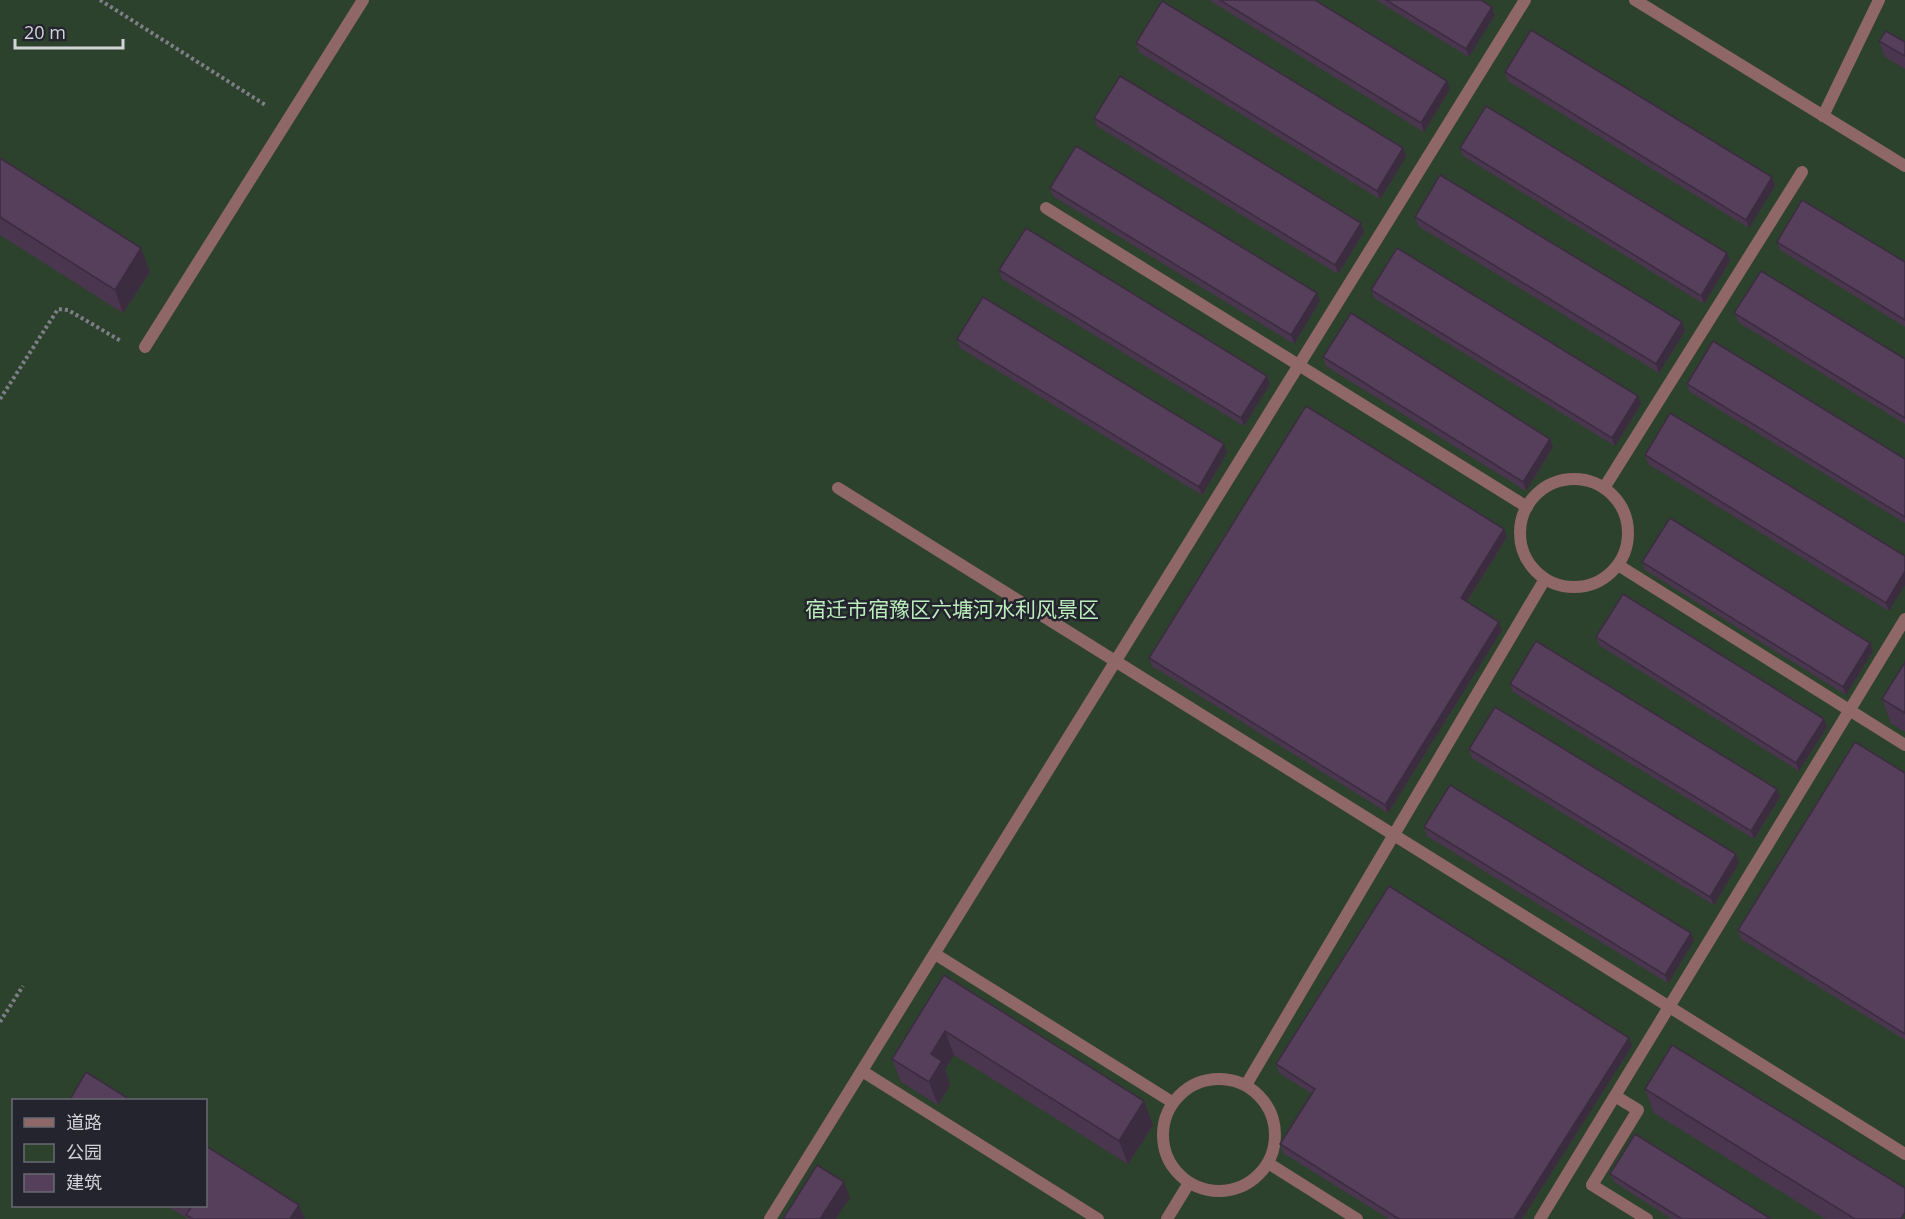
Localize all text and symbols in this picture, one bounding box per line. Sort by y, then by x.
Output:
scale bar [15,12,123,50]
text: 20 m [24,20,66,44]
park label: 宿迁市宿豫区六塘河水利风景区 [805,595,1099,623]
legend [12,1099,207,1207]
text: 道路 [66,1110,102,1134]
text: 公园 [66,1140,102,1164]
text: 建筑 [66,1170,102,1194]

